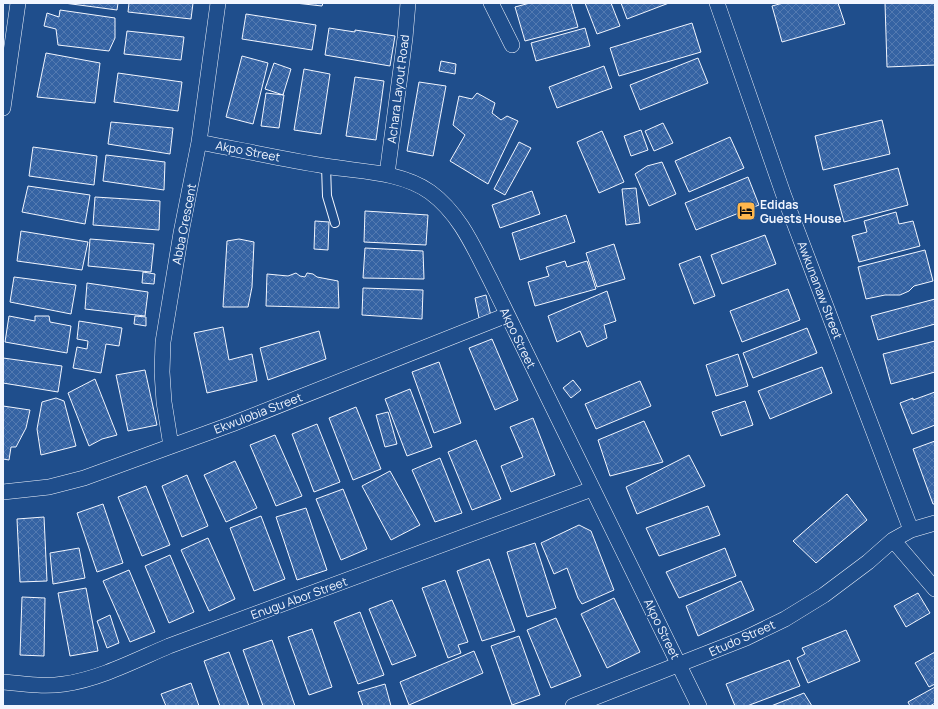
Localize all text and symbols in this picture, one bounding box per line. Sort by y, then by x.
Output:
street label: Achara Layout Road [383,34,413,144]
street label: Akpo Street [214,136,282,166]
street label: Abba Crescent [168,182,200,266]
place label: Edidas Guests House [760,196,841,227]
hotel icon: Edidas Guests House [735,200,757,222]
street label: Awkunanaw Street [793,239,847,342]
street label: Akpo Street [496,305,540,371]
street label: Ekwulobia Street [211,388,305,438]
street label: Enugu Abor Street [248,573,350,623]
street label: Akpo Street [640,596,684,662]
street label: Etudo Street [706,616,778,660]

